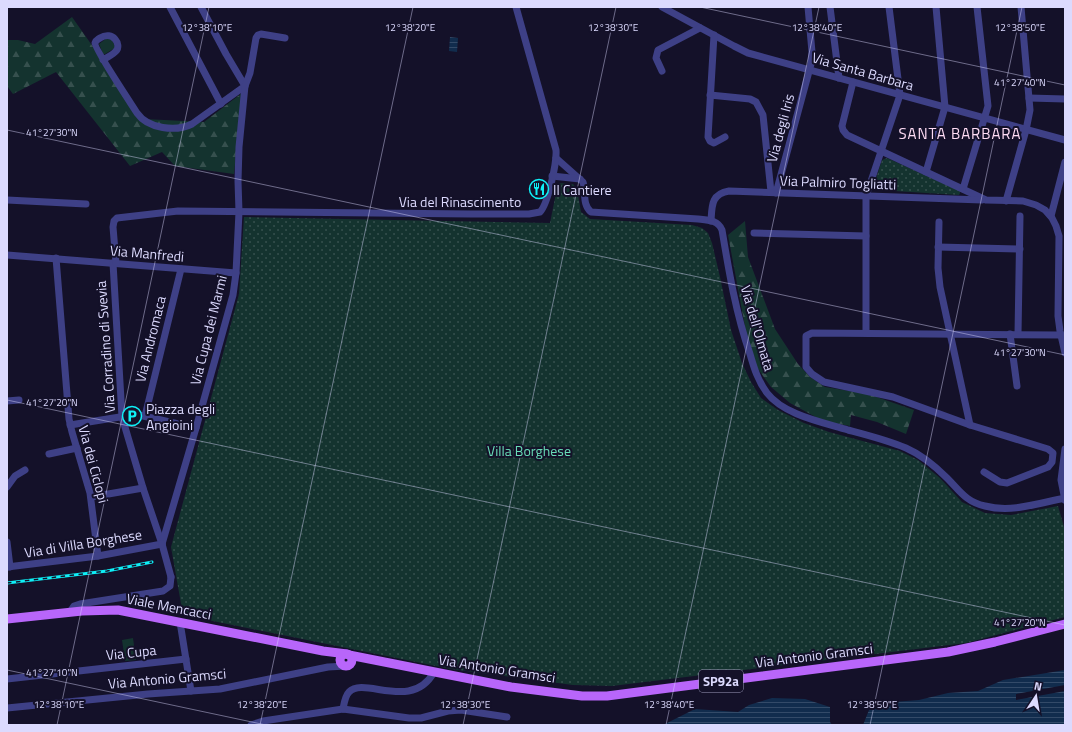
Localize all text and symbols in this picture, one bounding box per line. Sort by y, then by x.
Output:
text: 12°38'10"E [182,20,233,35]
text: 12°38'20"E [385,20,436,35]
text: 12°38'30"E [588,20,639,35]
text: 12°38'40"E [792,20,843,35]
text: 12°38'50"E [995,20,1046,35]
street label: Via Santa Barbara [810,46,916,96]
text: 41°27'40"N [994,75,1046,90]
street label: Via degli Iris [761,91,799,165]
district label: SANTA BARBARA [899,122,1021,145]
text: 41°27'30"N [26,125,78,140]
street label: Via Palmiro Togliatti [779,169,897,195]
restaurant icon: Il Cantiere [528,178,550,200]
place label: Il Cantiere [553,179,612,200]
street label: Via del Rinascimento [399,191,521,212]
street label: Via Manfredi [109,239,185,267]
street label: Via Cupa dei Marmi [184,273,232,387]
street label: Via Corradino di Svevia [90,280,120,414]
street label: Via dell'Olmata [736,283,780,373]
street label: Via Andromaca [129,294,171,384]
text: 41°27'30"N [994,345,1046,360]
text: 41°27'20"N [26,395,78,410]
place label: Piazza degli Angioini [146,398,215,435]
parking icon: Piazza degli Angioini [121,405,143,427]
street label: Via dei Ciclopi [74,423,114,505]
park label: Villa Borghese [487,440,571,461]
street label: Via di Villa Borghese [23,523,143,563]
street label: Viale Mencacci [125,587,213,625]
text: 41°27'20"N [994,615,1046,630]
street label: Via Antonio Gramsci [754,637,874,673]
street label: Via Cupa [105,639,157,665]
street label: Via Antonio Gramsci [437,648,557,688]
street label: Via Antonio Gramsci [107,662,227,694]
text: 41°27'10"N [26,665,78,680]
road number: SP92a [699,670,743,692]
north arrow [1016,676,1056,716]
text: N [1033,678,1043,695]
text: 12°38'10"E [34,697,85,712]
text: 12°38'20"E [237,697,288,712]
text: 12°38'30"E [440,697,491,712]
text: 12°38'40"E [644,697,695,712]
text: 12°38'50"E [847,697,898,712]

